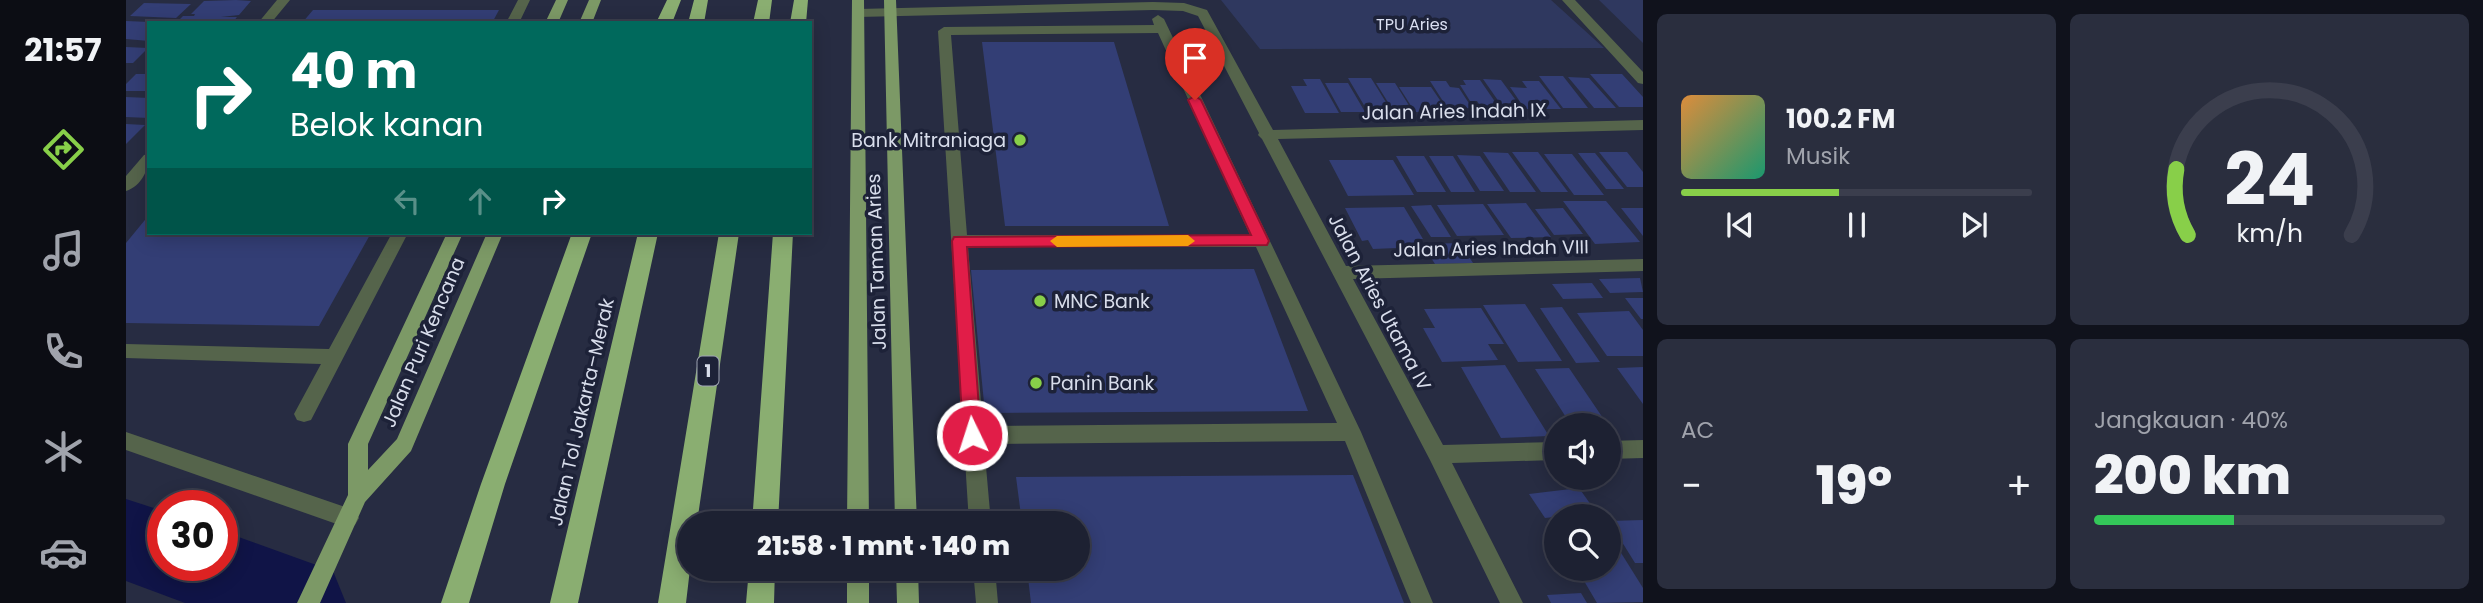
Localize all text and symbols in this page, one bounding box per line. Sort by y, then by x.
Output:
park label: TPU Aries [1376,13,1448,36]
text: 21:57 [24,27,102,72]
pin [1165,28,1225,100]
text: 40 m [290,37,417,105]
icon: arrive [1176,39,1214,77]
icon: right [175,49,266,140]
street label: Jalan Aries Indah IX [1361,96,1547,127]
text: 100.2 FM [1786,101,1895,137]
text: Belok kanan [290,102,484,147]
icon: directions [39,125,88,174]
place label: Bank Mitraniaga [851,127,1006,154]
text: 24 [2224,130,2315,231]
marker: Bank Mitraniaga [1012,132,1028,148]
text: Musik [1786,140,1850,172]
street label: Jalan Taman Aries [860,173,893,351]
icon: left [388,182,426,220]
icon: ahead [461,182,499,220]
icon: right [534,182,572,220]
icon: previous [1721,206,1759,244]
icon: pause [1838,206,1876,244]
icon: next [1955,206,1993,244]
street label: Jalan Aries Utama IV [1321,209,1438,396]
text: km/h [2236,216,2303,251]
icon: music [39,226,88,275]
street label: Jalan Aries Indah VIII [1393,233,1589,264]
street label: Jalan Puri Kencana [375,253,472,431]
place label: MNC Bank [1054,288,1150,315]
marker: MNC Bank [1032,293,1048,309]
street label: Jalan Tol Jakarta–Merak [542,295,621,529]
icon: phone [39,327,88,376]
road number: 1 [698,356,718,386]
place label: Panin Bank [1050,370,1155,397]
marker: Panin Bank [1028,375,1044,391]
position arrow [935,398,1009,472]
text: Jangkauan · 40% [2094,404,2288,436]
map controls [1544,413,1621,581]
button: sound [1544,413,1621,490]
text: AC [1681,414,1714,446]
icon: climate [39,427,88,476]
text: 200 km [2094,439,2291,512]
text: 19° [1816,449,1892,522]
text: − [1681,459,1702,512]
text: + [2006,459,2032,512]
speed limit sign: 30 [147,490,238,581]
button: search [1544,504,1621,581]
icon: car [39,528,88,577]
text: 21:58 · 1 mnt · 140 m [757,528,1010,564]

